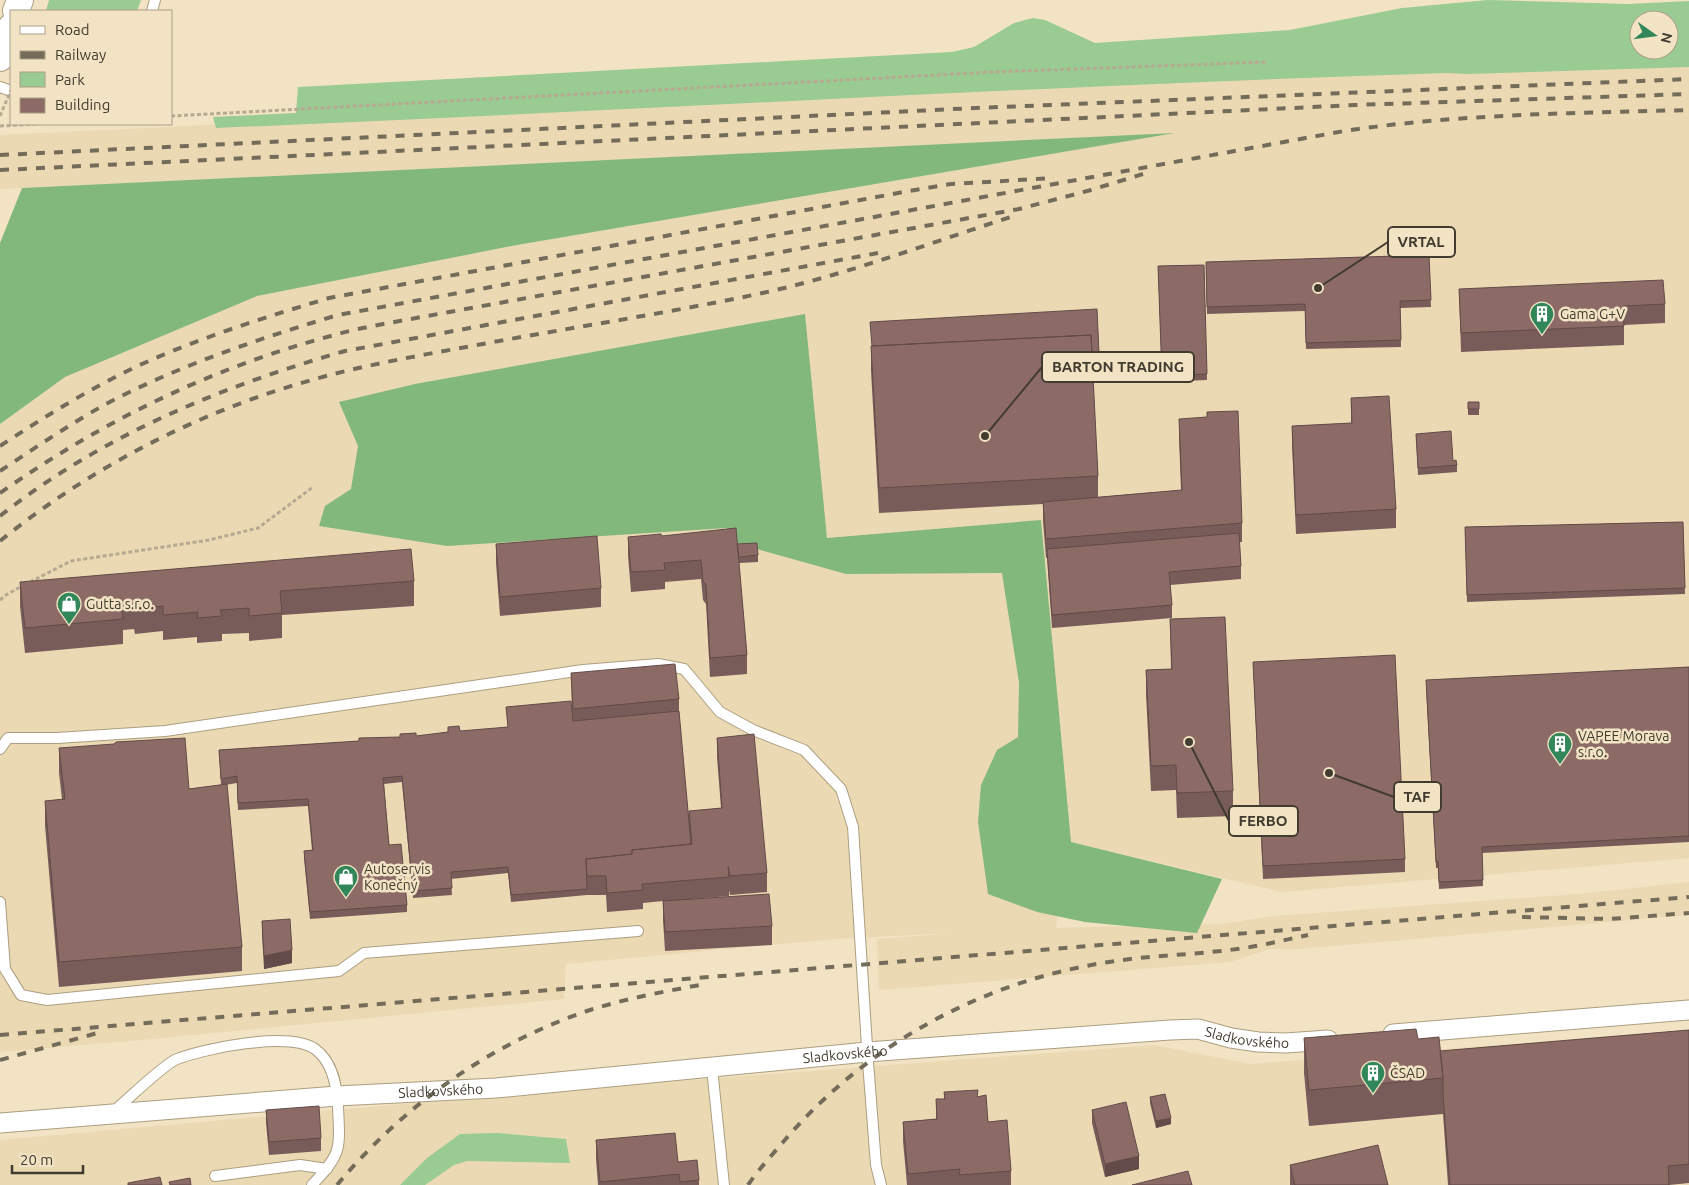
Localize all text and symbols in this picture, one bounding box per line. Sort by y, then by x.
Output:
legend [10,10,172,125]
north arrow [1629,10,1679,60]
text: Road [55,21,90,38]
text: N [1658,31,1676,45]
text: Railway [55,46,106,63]
text: Park [55,71,85,88]
text: Building [55,96,110,113]
callout: VRTAL [1388,227,1455,257]
text: VRTAL [1398,233,1444,250]
building icon: Gama G+V [1529,301,1555,335]
place label: Gama G+V [1560,306,1625,322]
callout: BARTON TRADING [1042,352,1194,382]
text: BARTON TRADING [1052,358,1184,375]
shop icon: Gutta s.r.o. [56,591,82,625]
place label: Gutta s.r.o. [86,596,154,612]
place label: VAPEE Morava s.r.o. [1578,728,1669,760]
building icon: VAPEE Morava s.r.o. [1547,731,1573,765]
callout: TAF [1394,782,1441,812]
text: TAF [1404,788,1430,805]
callout: FERBO [1229,806,1298,836]
text: FERBO [1239,812,1288,829]
place label: Autoservis Konečný [364,861,431,893]
shop icon: Autoservis Konečný [333,864,359,898]
street label: Sladkovského [1203,1023,1289,1051]
street label: Sladkovského [802,1043,888,1066]
building icon: ČSAD [1360,1060,1386,1094]
place label: ČSAD [1390,1064,1425,1081]
street label: Sladkovského [398,1081,484,1101]
scale bar [12,1142,84,1174]
text: 20 m [20,1151,53,1168]

